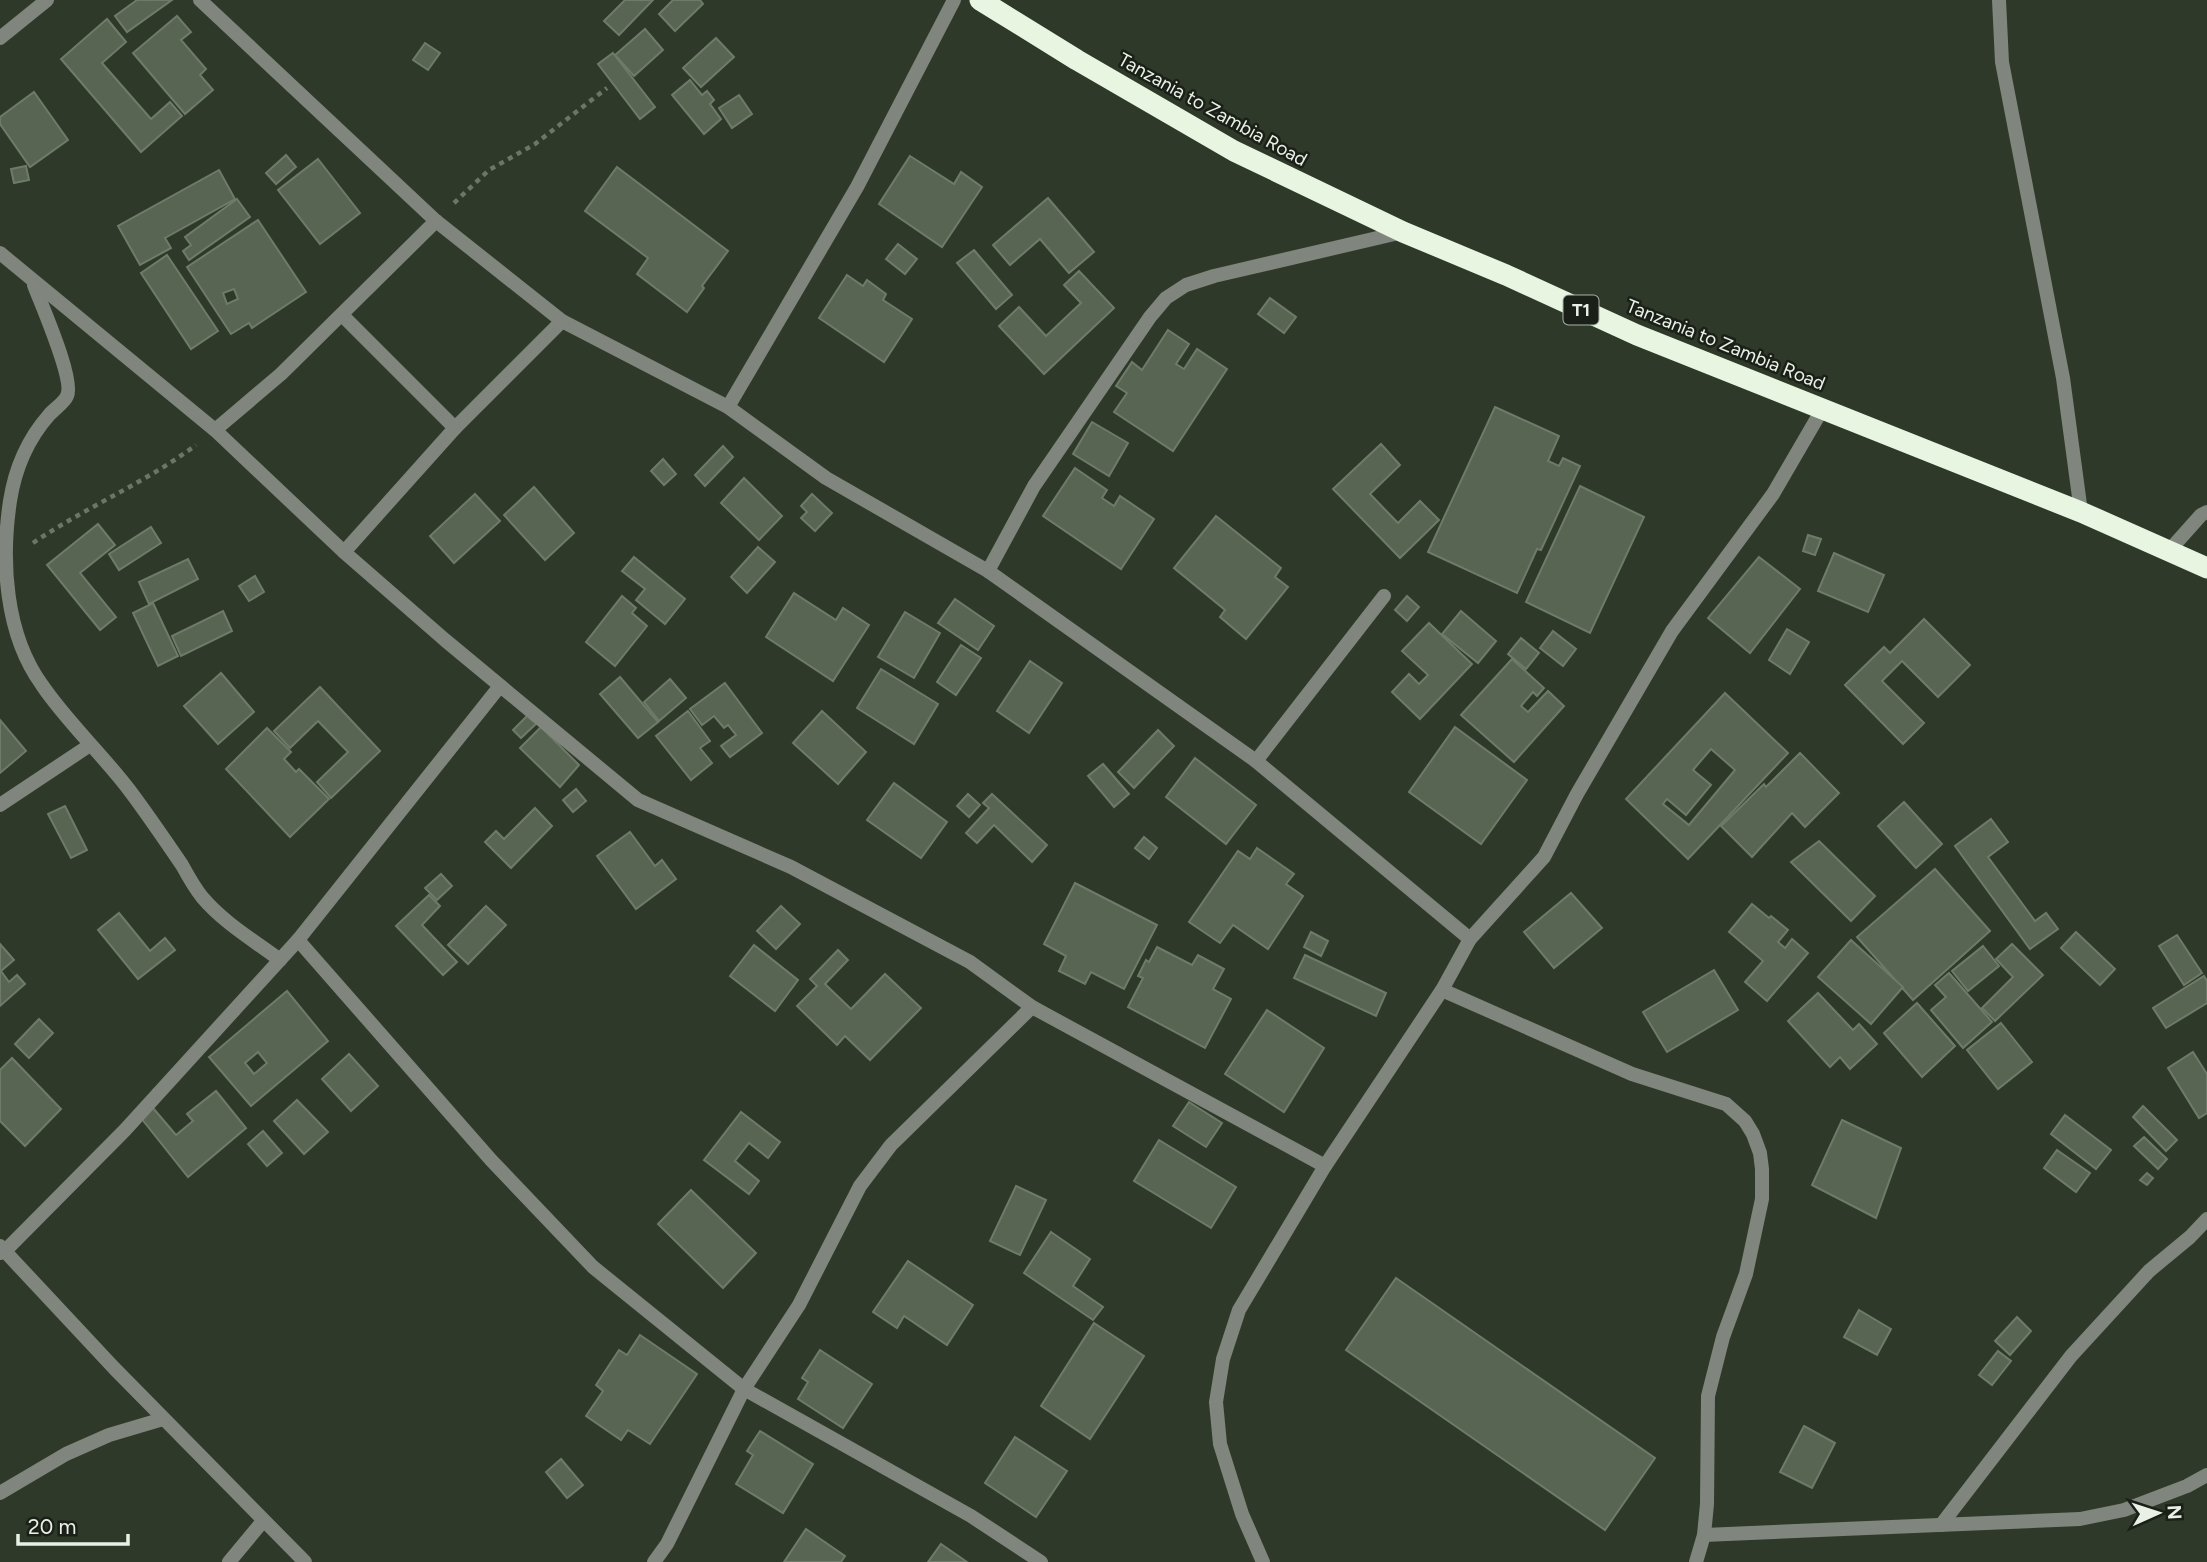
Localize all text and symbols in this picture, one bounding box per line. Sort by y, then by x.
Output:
street label: Tanzania to Zambia Road [1114,48,1311,171]
street label: Tanzania to Zambia Road [1623,294,1829,395]
road number: T1 [1564,296,1598,324]
north arrow [2123,1478,2193,1548]
scale bar [18,1502,128,1546]
text: N [2163,1504,2186,1520]
text: 20 m [28,1514,76,1539]

